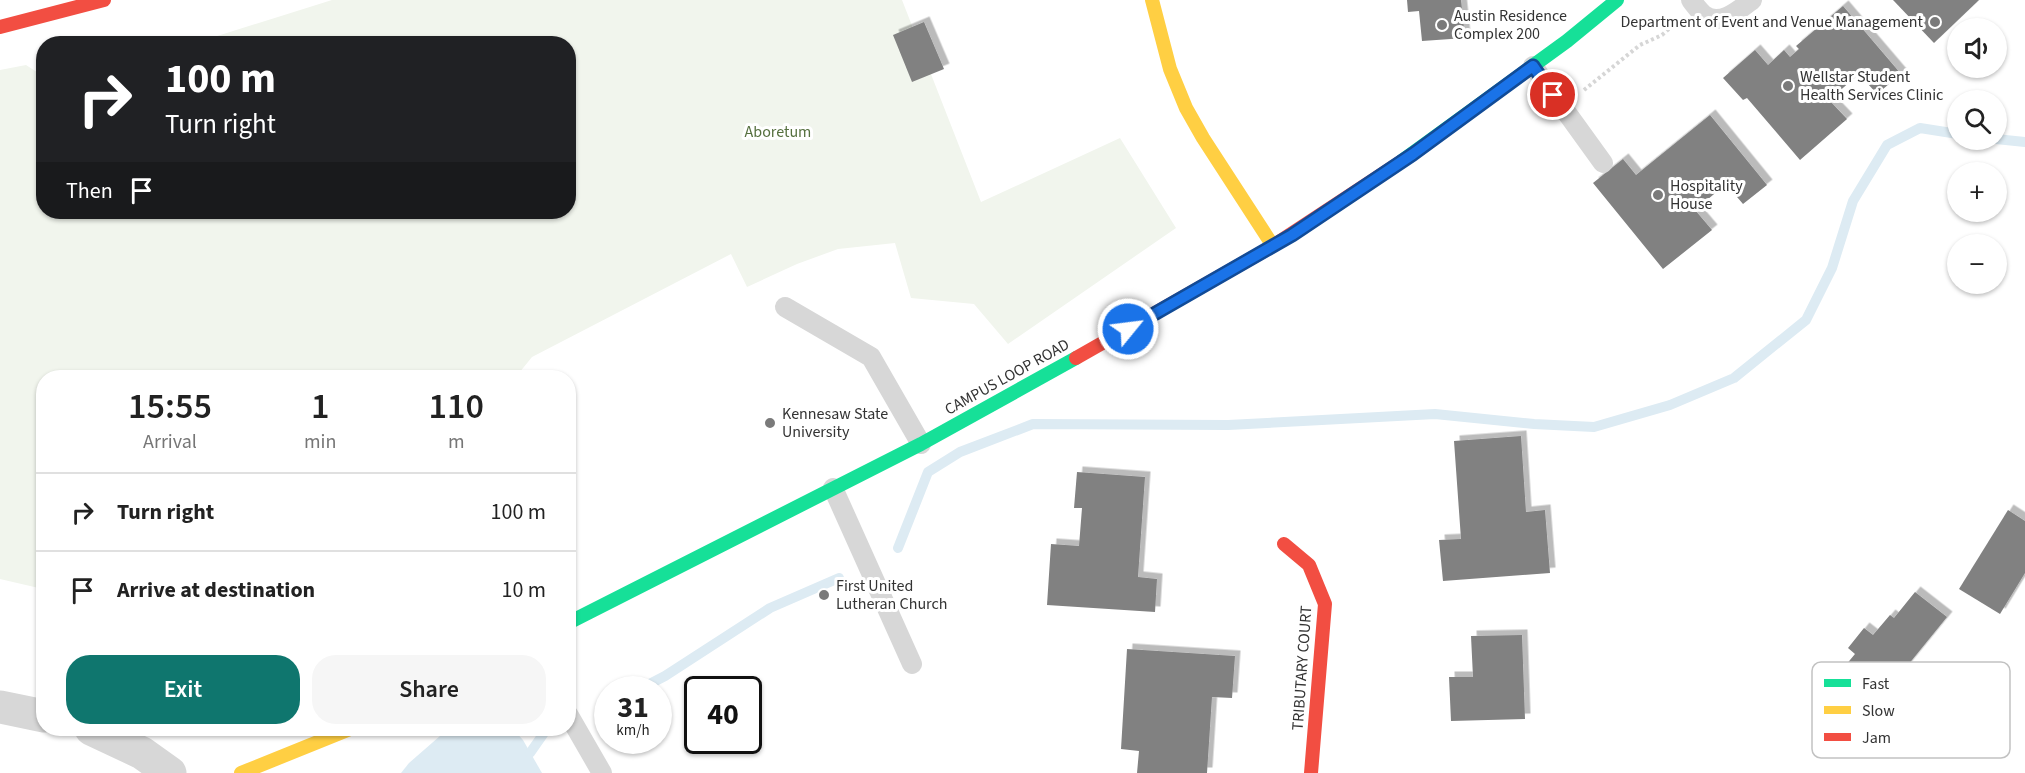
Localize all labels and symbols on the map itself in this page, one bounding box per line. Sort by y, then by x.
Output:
place label: Austin Residence Complex 200 [1454,5,1567,45]
place label: Department of Event and Venue Management [1620,11,1924,33]
marker: Department of Event and Venue Management [1928,15,1942,29]
marker: Austin Residence Complex 200 [1435,18,1449,32]
place label: Wellstar Student Health Services Clinic [1800,66,1943,106]
pin [1527,69,1578,120]
marker: Wellstar Student Health Services Clinic [1781,79,1795,93]
park label: Aboretum [745,121,811,143]
place label: Hospitality House [1670,175,1743,215]
marker: Hospitality House [1651,188,1665,202]
position arrow [1096,297,1160,361]
street label: CAMPUS LOOP ROAD [941,334,1073,420]
place label: Kennesaw State University [782,403,888,443]
marker: Kennesaw State University [763,416,777,430]
place label: First United Lutheran Church [836,575,948,615]
marker: First United Lutheran Church [817,588,831,602]
street label: TRIBUTARY COURT [1287,604,1317,731]
legend [1812,662,2010,758]
text: Fast [1862,673,1890,695]
speed limit sign: 40 [684,676,762,754]
text: Slow [1862,700,1895,722]
text: Jam [1862,727,1891,749]

